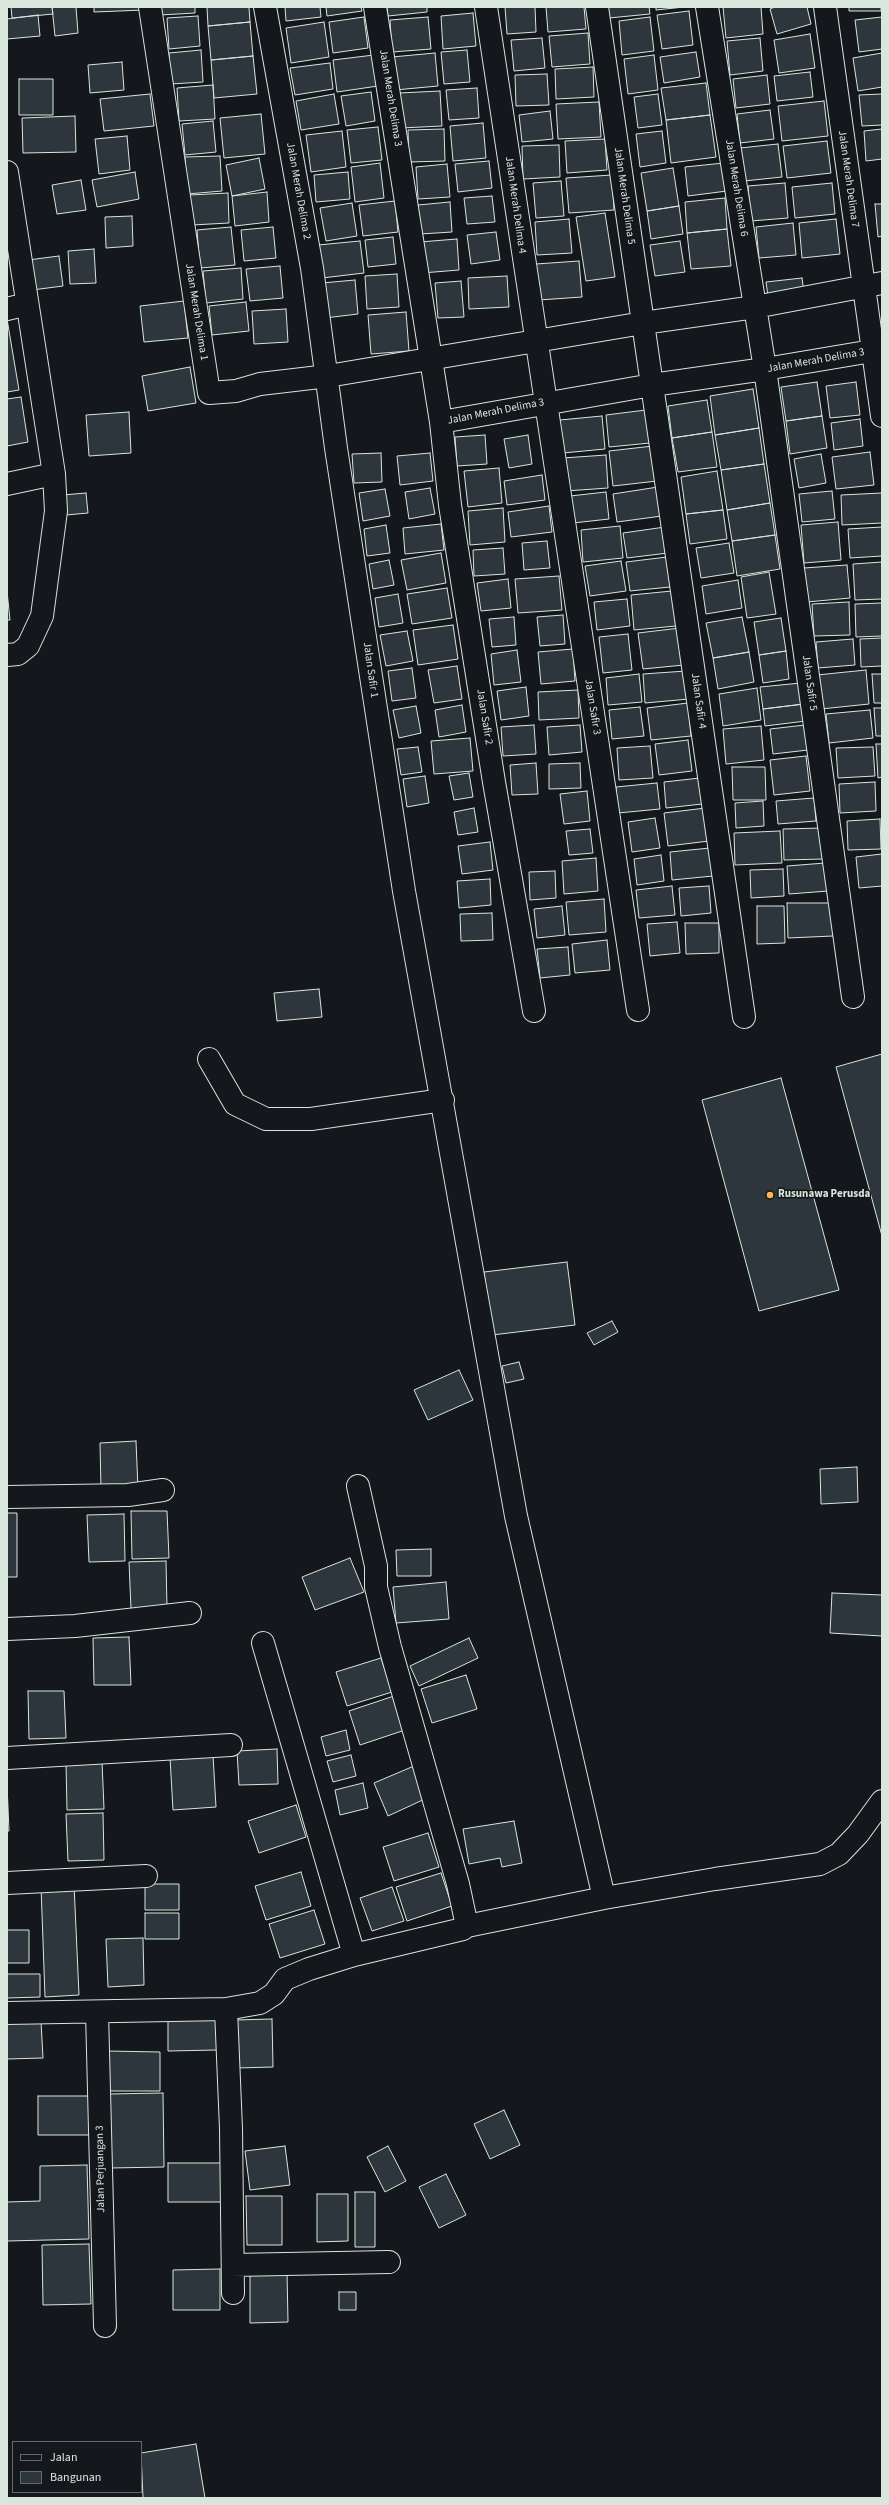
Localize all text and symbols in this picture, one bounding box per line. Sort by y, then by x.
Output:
street label: Jalan Merah Delima 3 [376,48,404,148]
street label: Jalan Merah Delima 7 [835,129,861,229]
street label: Jalan Merah Delima 6 [722,138,750,238]
street label: Jalan Merah Delima 2 [283,142,313,240]
street label: Jalan Merah Delima 5 [611,146,637,246]
street label: Jalan Merah Delima 4 [502,155,528,255]
street label: Jalan Merah Delima 1 [182,262,210,362]
street label: Jalan Merah Delima 3 [767,346,865,376]
street label: Jalan Merah Delima 3 [447,396,545,428]
street label: Jalan Safir 1 [360,641,380,699]
street label: Jalan Safir 5 [799,654,819,712]
street label: Jalan Safir 4 [688,672,708,730]
street label: Jalan Safir 3 [581,678,603,736]
street label: Jalan Safir 2 [473,688,495,746]
place label: Rusunawa Perusda [778,1188,870,1202]
marker: Rusunawa Perusda [765,1190,775,1200]
street label: Jalan Perjuangan 3 [94,2125,108,2213]
legend [12,2441,142,2493]
text: Jalan [50,2449,77,2466]
text: Bangunan [50,2469,101,2486]

